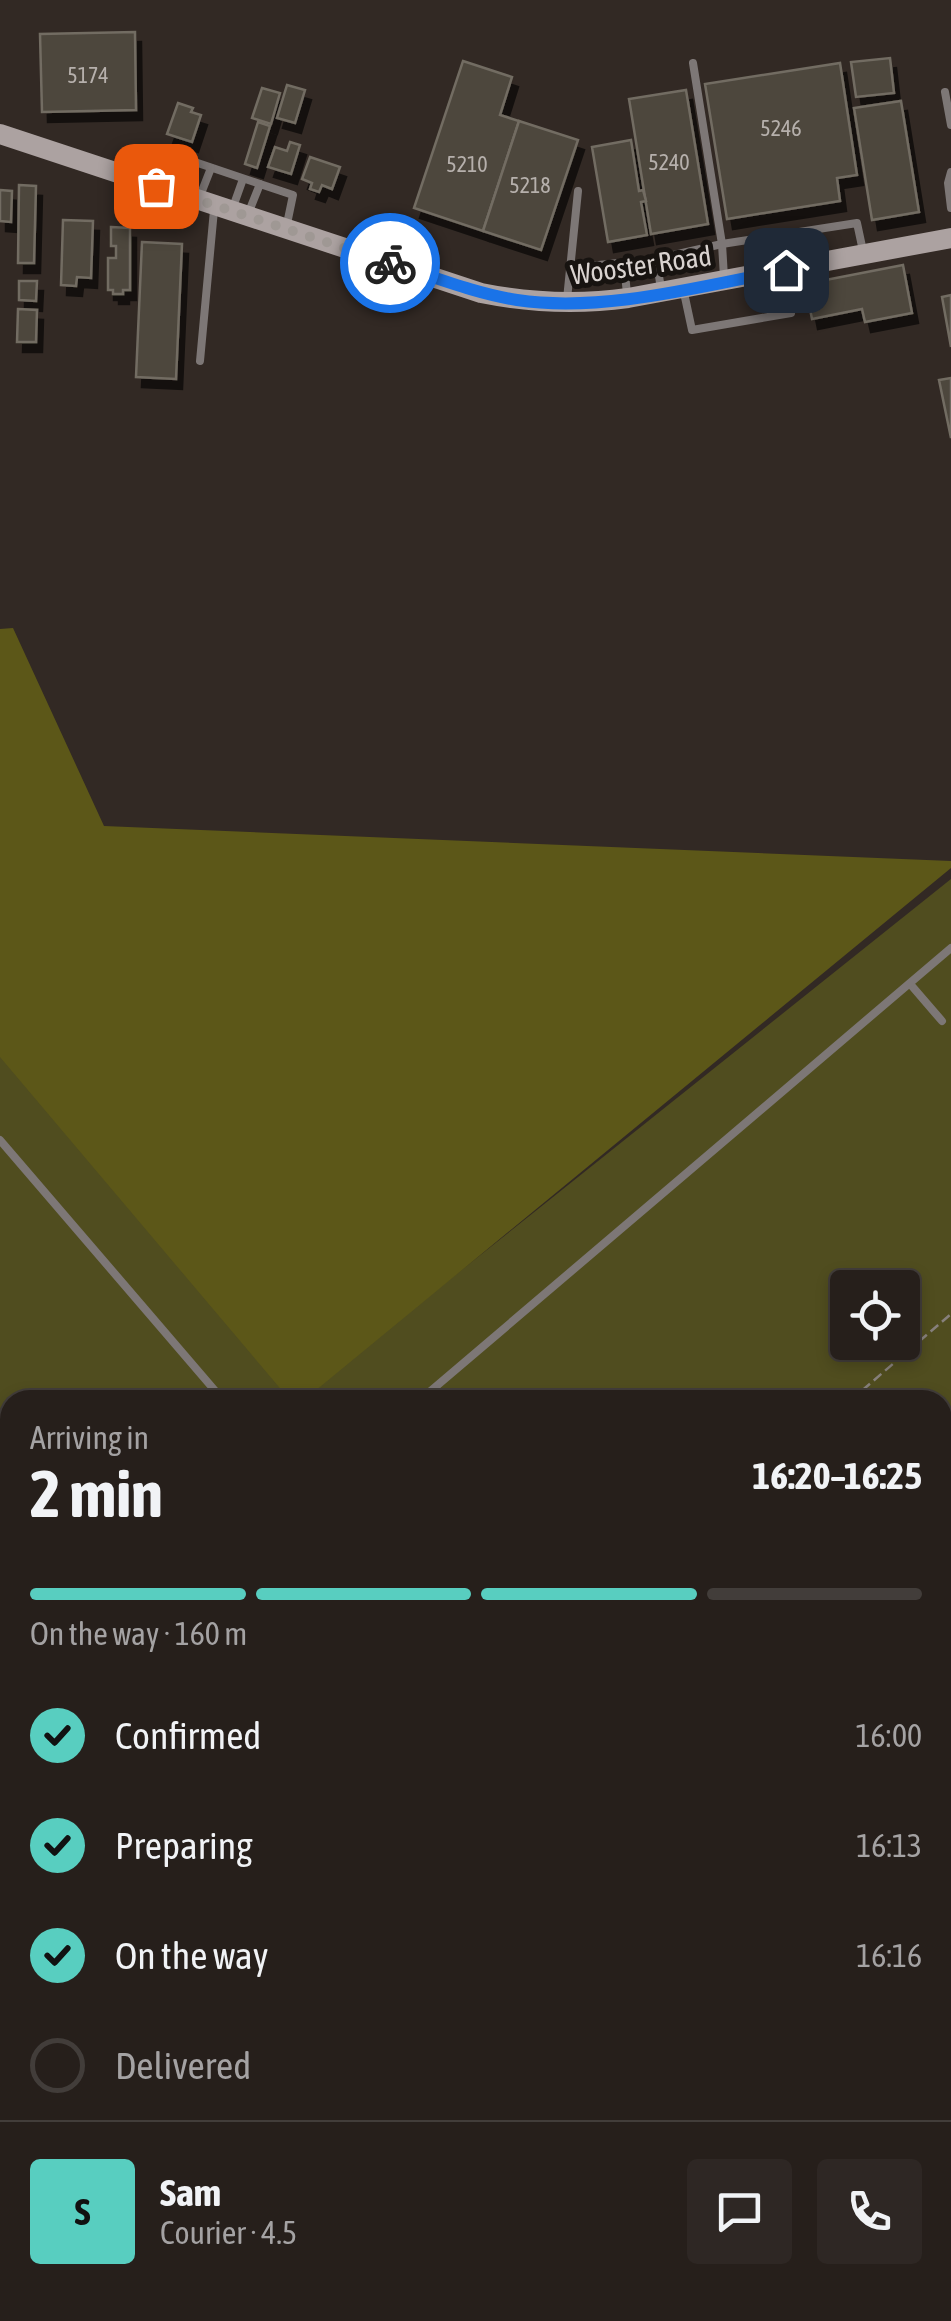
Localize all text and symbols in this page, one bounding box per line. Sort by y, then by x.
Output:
house number: 5174 [67,62,109,88]
house number: 5246 [760,115,802,141]
pin [114,144,199,229]
house number: 5240 [648,149,690,175]
house number: 5210 [446,151,488,177]
icon: bag [129,159,184,214]
house number: 5218 [509,172,551,198]
courier [340,213,440,313]
pin [744,228,829,313]
icon: bike [363,236,418,291]
street label: Wooster Road [569,239,713,291]
icon: home [759,243,814,298]
map controls [830,1270,920,1360]
button: locate [830,1270,920,1360]
text: Arriving in [30,1419,149,1456]
text: 16:20–16:25 [752,1454,922,1497]
text: 2 min [30,1456,163,1531]
text: On the way · 160 m [30,1615,247,1652]
icon: check [30,1708,85,1763]
text: Confirmed [115,1714,261,1757]
text: 16:00 [856,1717,922,1754]
icon: check [30,1818,85,1873]
text: Preparing [115,1824,253,1867]
text: 16:13 [856,1827,922,1864]
icon: check [30,1928,85,1983]
text: On the way [115,1934,268,1977]
text: 16:16 [856,1937,922,1974]
text: Delivered [115,2044,251,2087]
button: chat [687,2159,792,2264]
button: phone [817,2159,922,2264]
text: Sam [160,2171,221,2214]
text: S [75,2190,90,2233]
text: Courier · 4.5 [160,2214,297,2251]

